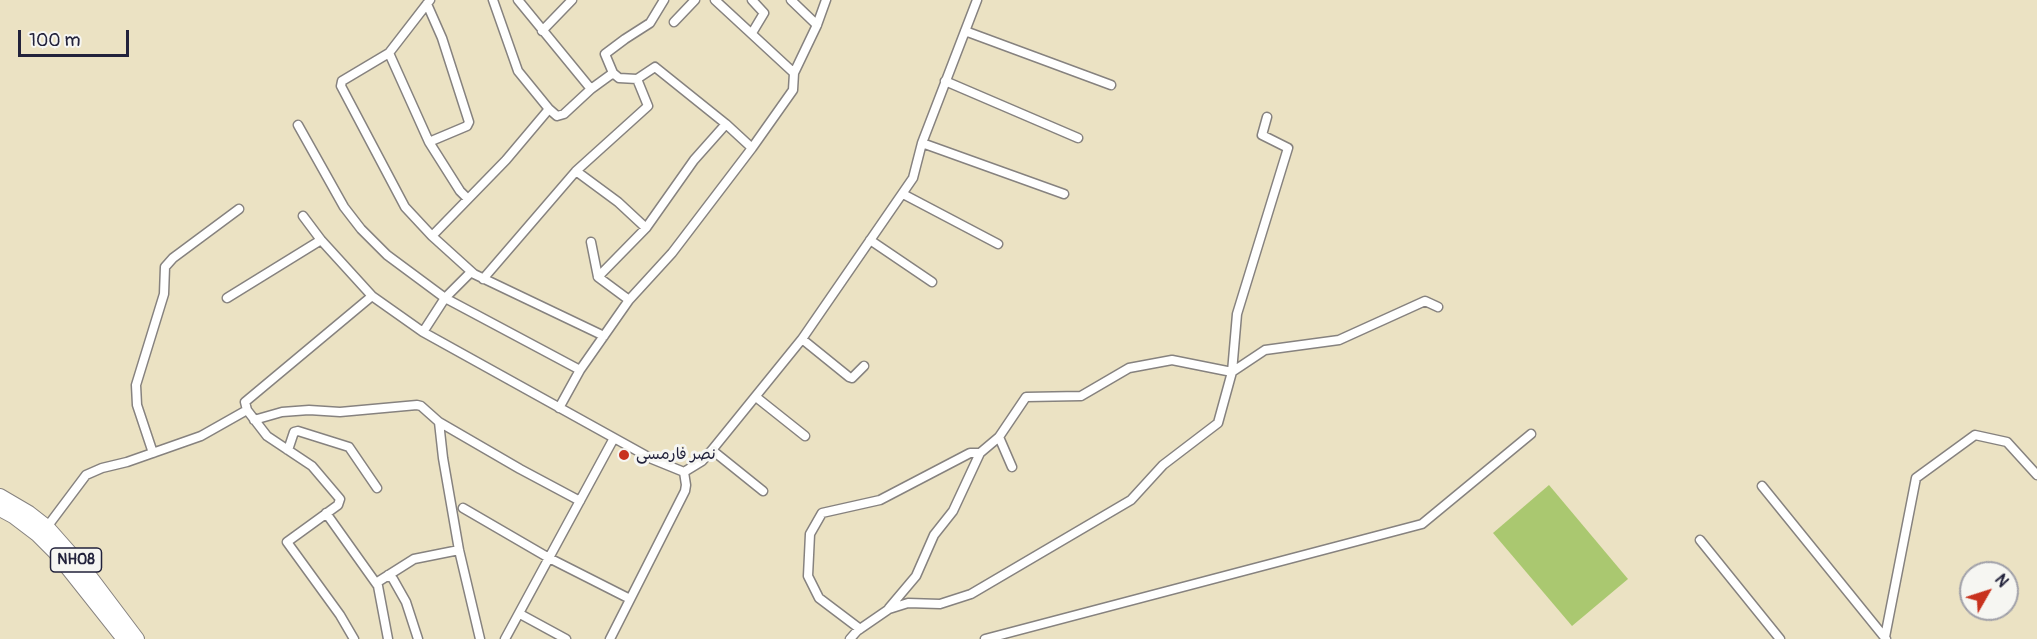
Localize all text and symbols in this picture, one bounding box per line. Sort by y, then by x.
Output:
scale bar [21,18,132,56]
text: 100 m [29,29,81,52]
place label: نصر فارمسی [636,445,716,465]
marker: نصر فارمسی [617,448,631,462]
road number: NH08 [50,548,101,572]
north arrow [1959,561,2019,621]
text: N [1990,570,2013,591]

